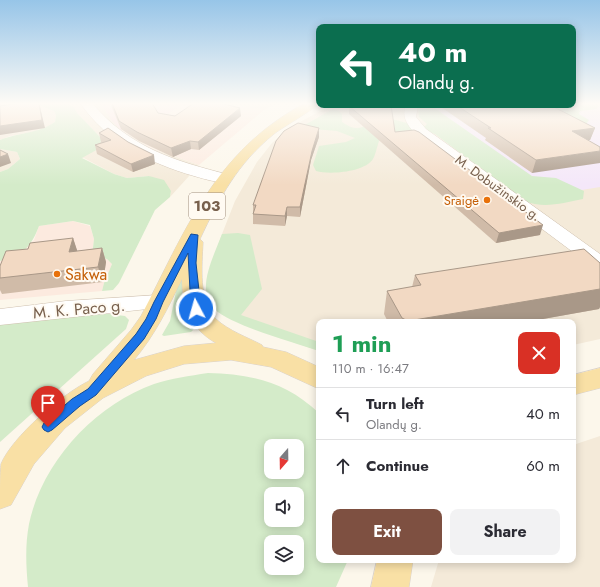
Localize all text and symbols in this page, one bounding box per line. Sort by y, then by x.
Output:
text: 40 m [398,32,467,73]
icon: left [332,40,384,92]
text: Olandų g. [398,70,475,96]
street label: M. Dobužinskio g. [451,151,545,225]
place label: Sraigė [444,191,479,210]
road number: 103 [189,193,225,219]
marker: Sraigė [482,195,492,205]
place label: Sakwa [65,263,107,286]
marker: Sakwa [52,269,62,279]
position arrow [175,288,217,330]
street label: M. K. Paco g. [32,294,126,324]
text: 1 min [332,326,392,361]
button: close [518,332,560,374]
text: 110 m · 16:47 [332,359,409,378]
pin [31,386,65,427]
icon: arrive [37,392,59,414]
text: Turn left [366,393,424,415]
icon: left [332,403,354,425]
text: 40 m [526,403,560,425]
text: Olandų g. [366,415,422,434]
north arrow [264,439,304,479]
map controls [264,439,304,575]
icon: ahead [332,455,354,477]
text: Continue [366,455,429,477]
text: 60 m [526,455,560,477]
button: sound [264,487,304,527]
button: Exit [332,509,442,555]
button: Share [450,509,560,555]
button: layers [264,535,304,575]

